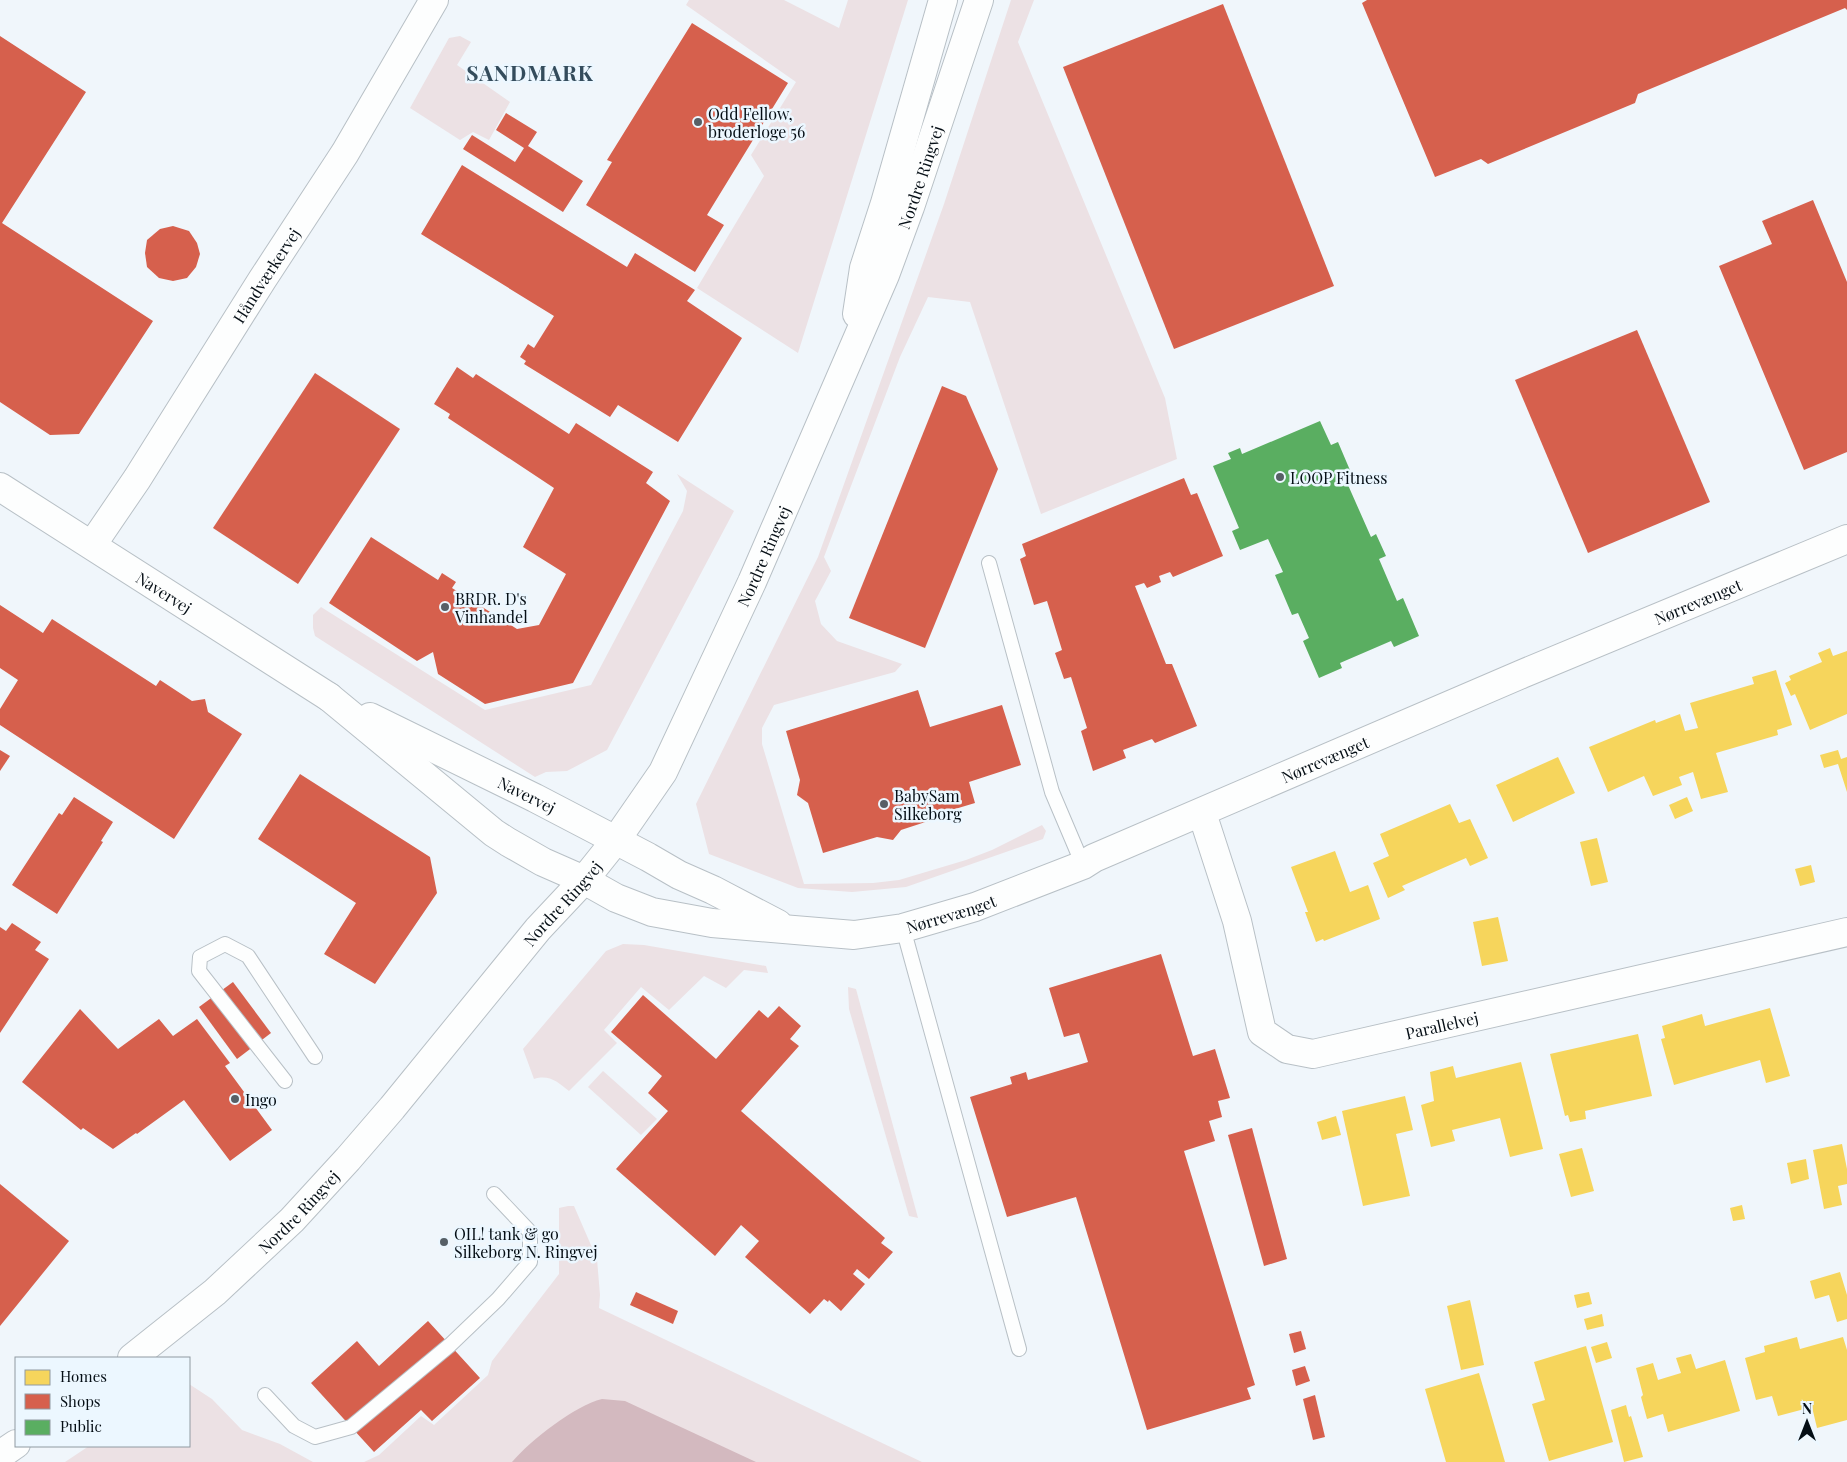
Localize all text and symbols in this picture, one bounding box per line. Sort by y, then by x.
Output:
district label: SANDMARK [466,58,594,86]
place label: Odd Fellow, broderloge 56 [708,103,805,142]
marker: Odd Fellow, broderloge 56 [692,116,704,128]
street label: Nordre Ringvej [892,123,947,232]
street label: Håndværkervej [227,224,304,327]
place label: LOOP Fitness [1290,467,1387,488]
marker: LOOP Fitness [1274,471,1286,483]
street label: Nordre Ringvej [732,502,794,609]
street label: Navervej [133,566,196,617]
street label: Nørrevænget [1651,573,1745,629]
place label: BRDR. D's Vinhandel [454,588,528,627]
marker: BRDR. D's Vinhandel [439,601,451,613]
street label: Nørrevænget [1278,731,1372,787]
street label: Navervej [495,771,559,818]
place label: BabySam Silkeborg [894,785,962,824]
marker: BabySam Silkeborg [878,798,890,810]
street label: Nordre Ringvej [518,856,606,950]
street label: Nørrevænget [904,889,999,937]
street label: Parallelvej [1403,1006,1480,1043]
place label: Ingo [245,1089,277,1110]
marker: Ingo [229,1093,241,1105]
street label: Nordre Ringvej [253,1165,343,1257]
place label: OIL! tank & go Silkeborg N. Ringvej [454,1223,598,1262]
marker: OIL! tank & go Silkeborg N. Ringvej [438,1236,450,1248]
legend [15,1357,190,1447]
text: Homes [60,1366,107,1386]
text: Shops [60,1391,101,1411]
north arrow [1782,1397,1832,1447]
text: N [1802,1399,1812,1418]
text: Public [60,1416,102,1436]

